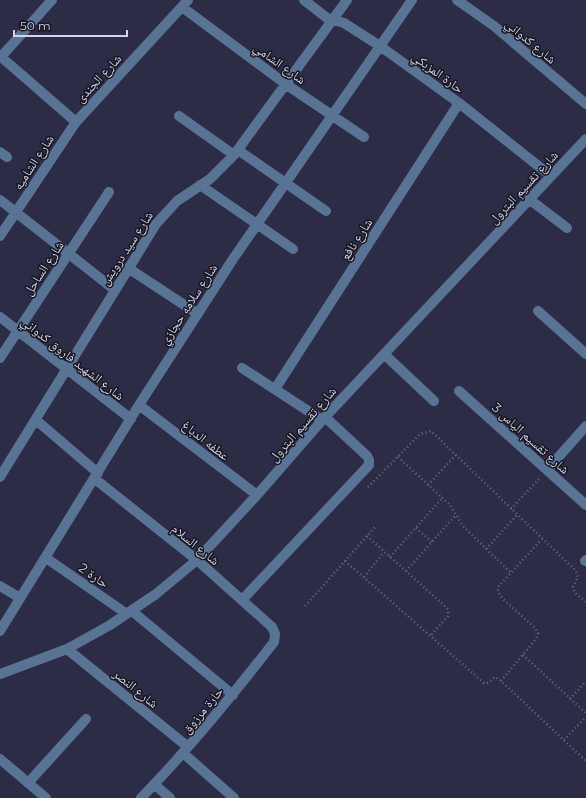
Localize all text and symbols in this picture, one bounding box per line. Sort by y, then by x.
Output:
scale bar [14,12,127,38]
street label: شارع كدواني [500,15,560,69]
text: 50 m [20,18,51,33]
street label: شارع الشامي [249,39,309,90]
street label: حارة المزبكي [407,48,467,99]
street label: شارع الجندى [71,50,126,107]
street label: شارع الشاميه [9,131,58,194]
street label: شارع تقسيم البترول [485,147,563,228]
street label: شارع سيد درويش [96,208,158,289]
street label: شارع نافع [337,215,377,264]
street label: شارع الساحل [19,238,68,299]
street label: شارع سلامه حجازي [156,261,223,349]
street label: شارع الشهيد فاروق كدواني [16,313,128,406]
street label: شارع تقسيم البترول [265,383,341,466]
street label: شارع تقسيم الياس 3 [488,399,573,479]
street label: عطفه الدباغ [178,417,233,465]
street label: شارع السلام [168,520,223,570]
street label: حارة 2 [75,559,112,592]
street label: شارع النصر [108,664,162,712]
street label: حارة مرزوق [178,683,227,737]

